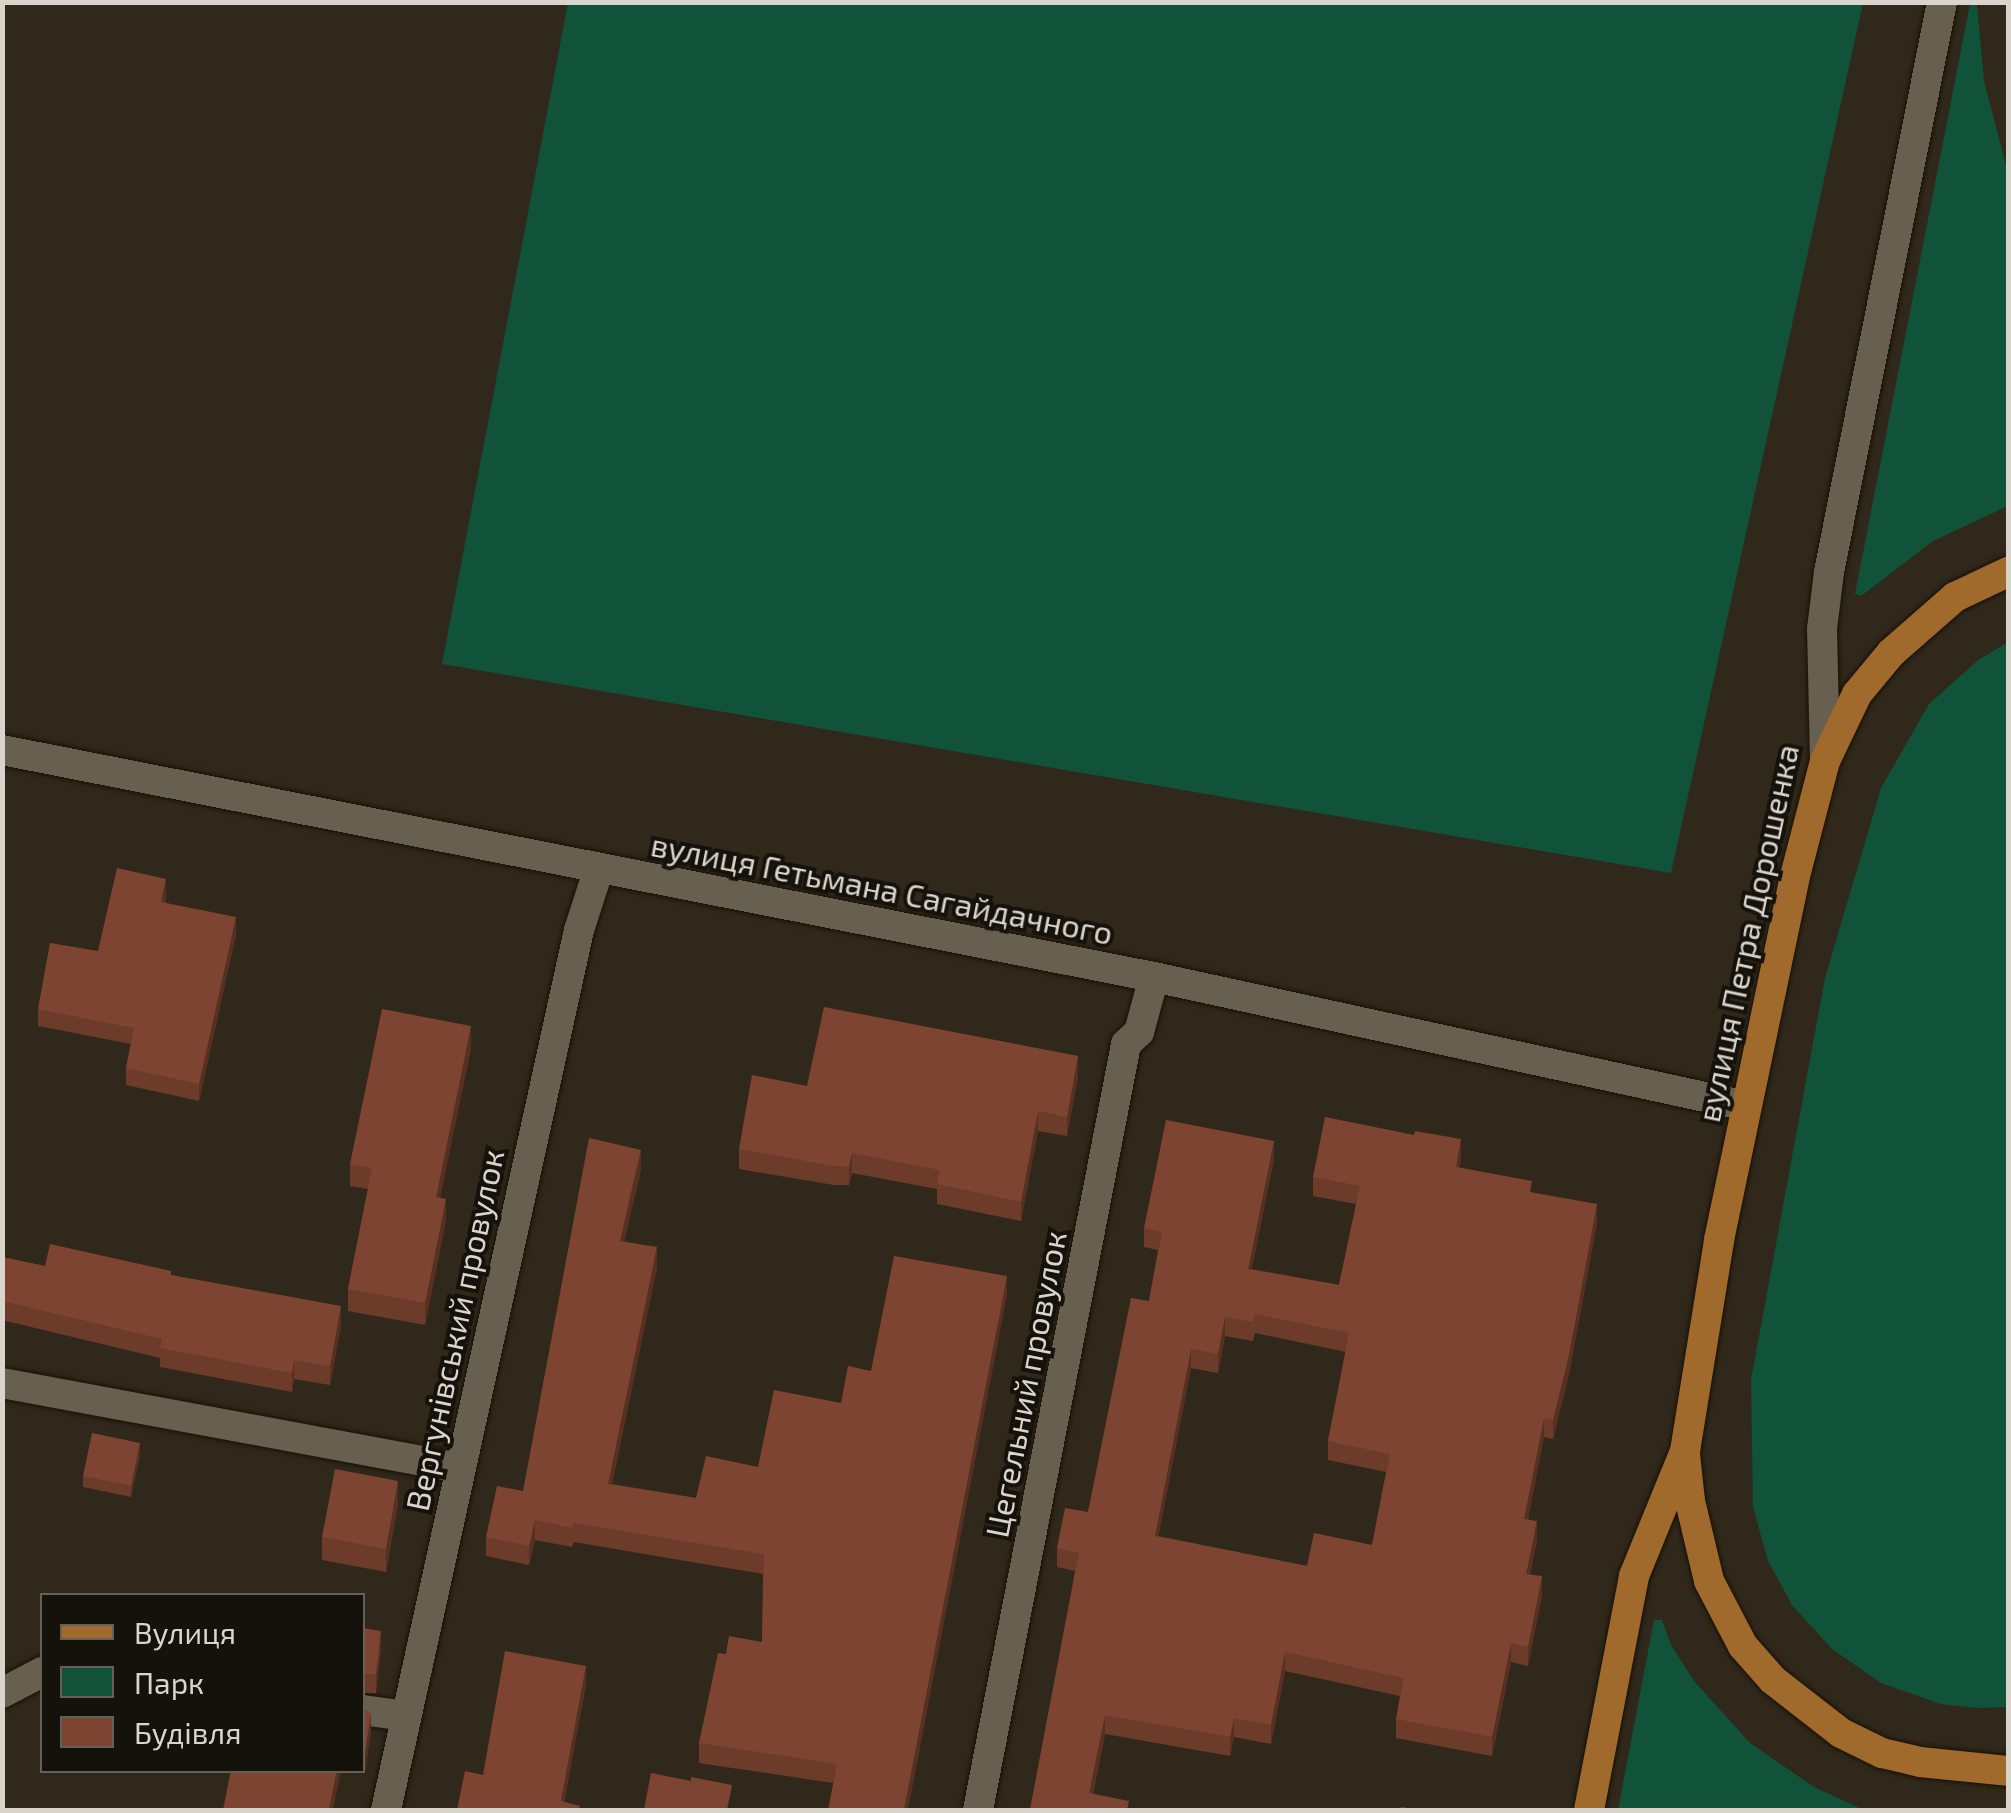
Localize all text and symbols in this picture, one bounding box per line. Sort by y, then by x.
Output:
street label: вулиця Петра Дорошенка [1688,741,1806,1125]
street label: вулиця Гетьмана Сагайдачного [648,824,1116,952]
street label: Вергунівський провулок [397,1146,511,1514]
street label: Цегельний провулок [976,1228,1074,1540]
legend [40,1593,365,1773]
text: Вулиця [134,1614,236,1650]
text: Парк [134,1664,204,1700]
text: Будівля [134,1714,241,1750]

